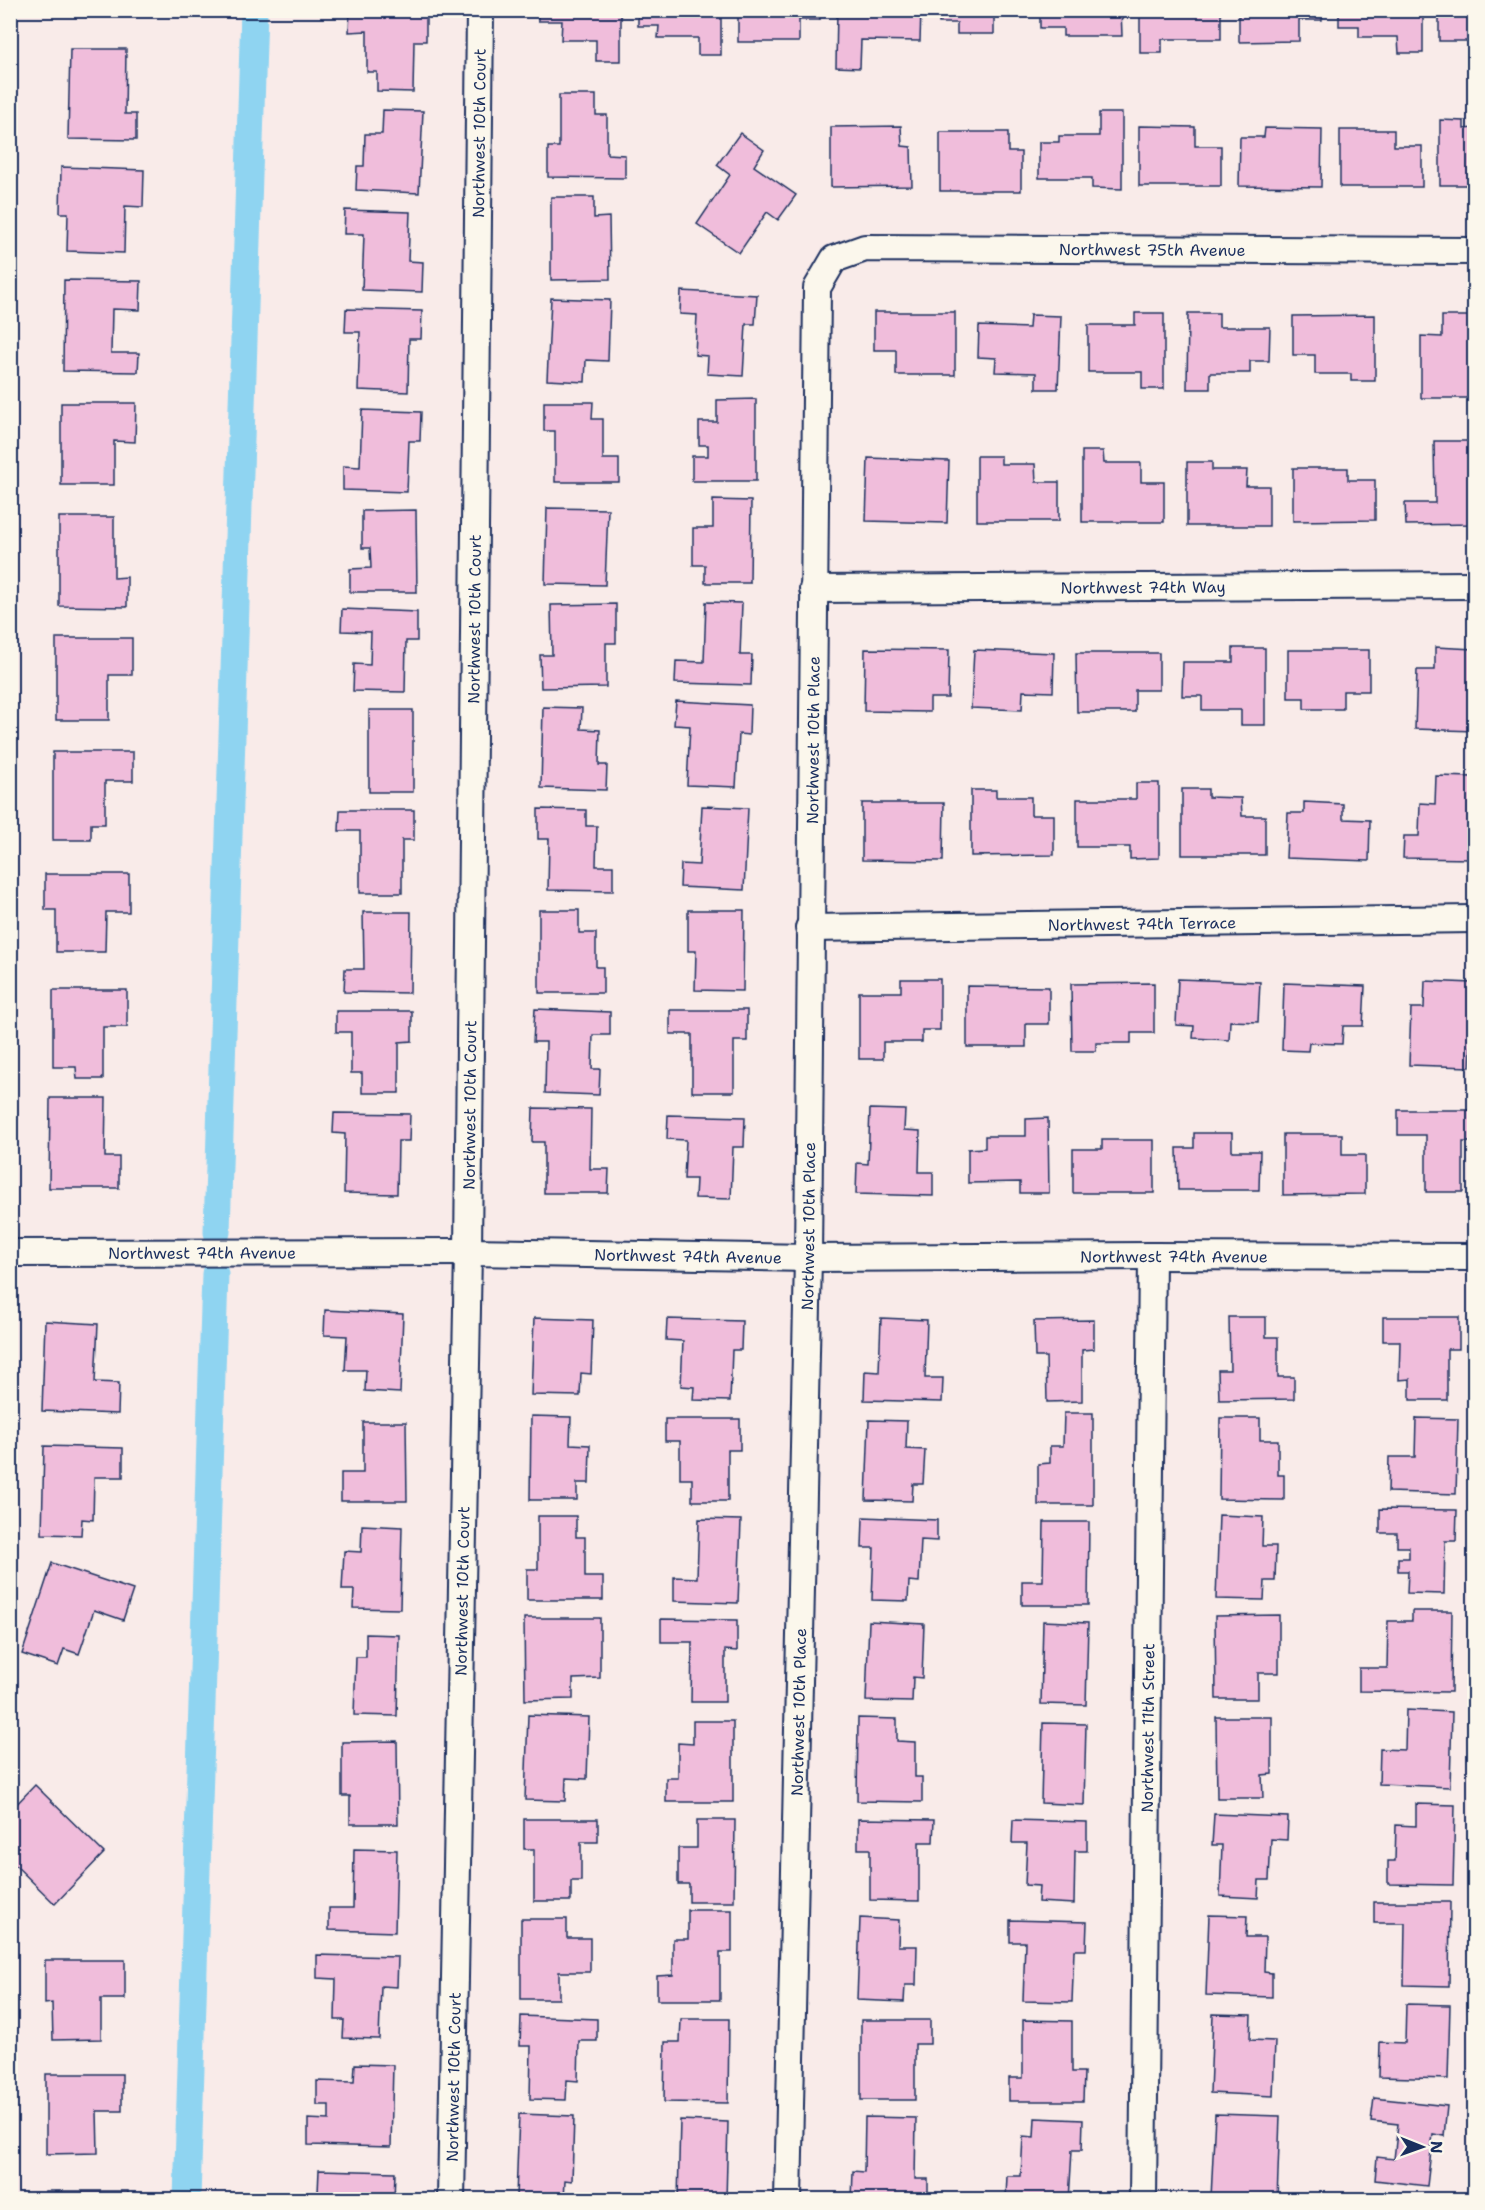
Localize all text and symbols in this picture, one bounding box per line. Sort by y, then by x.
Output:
street label: Northwest 10th Court [468,48,491,218]
street label: Northwest 75th Avenue [1059,239,1246,261]
street label: Northwest 10th Court [463,534,486,704]
street label: Northwest 74th Way [1060,577,1226,599]
street label: Northwest 10th Place [802,656,825,824]
street label: Northwest 74th Terrace [1048,912,1236,936]
street label: Northwest 10th Court [459,1020,481,1190]
street label: Northwest 10th Place [797,1142,820,1311]
street label: Northwest 74th Avenue [108,1242,296,1264]
street label: Northwest 74th Avenue [594,1244,782,1269]
street label: Northwest 74th Avenue [1080,1246,1268,1267]
street label: Northwest 10th Court [450,1506,474,1676]
street label: Northwest 10th Place [787,1628,811,1796]
street label: Northwest 11th Street [1137,1643,1159,1813]
street label: Northwest 10th Court [442,1992,466,2162]
north arrow [1392,2117,1452,2177]
text: N [1426,2141,1447,2154]

